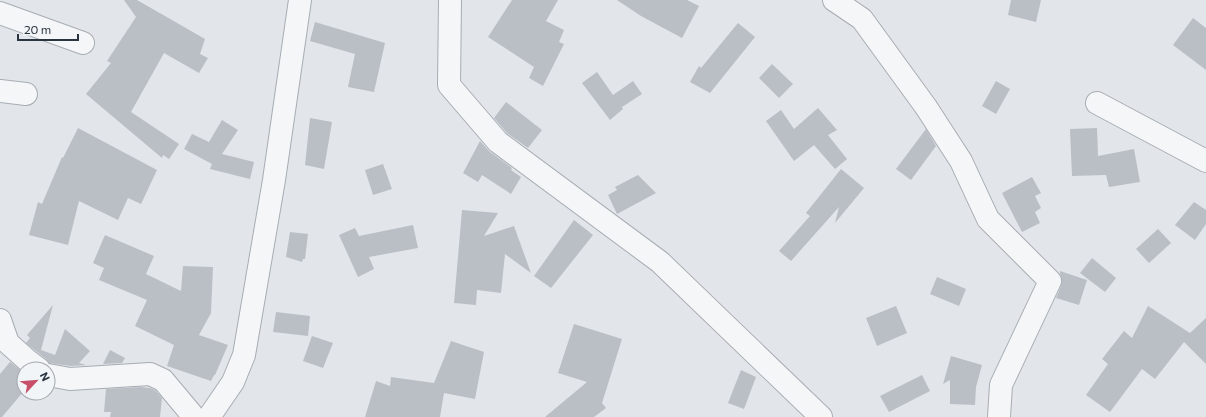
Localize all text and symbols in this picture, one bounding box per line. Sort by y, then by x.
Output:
scale bar [18,16,78,42]
text: 20 m [24,22,51,36]
north arrow [16,361,56,401]
text: N [38,370,53,383]

